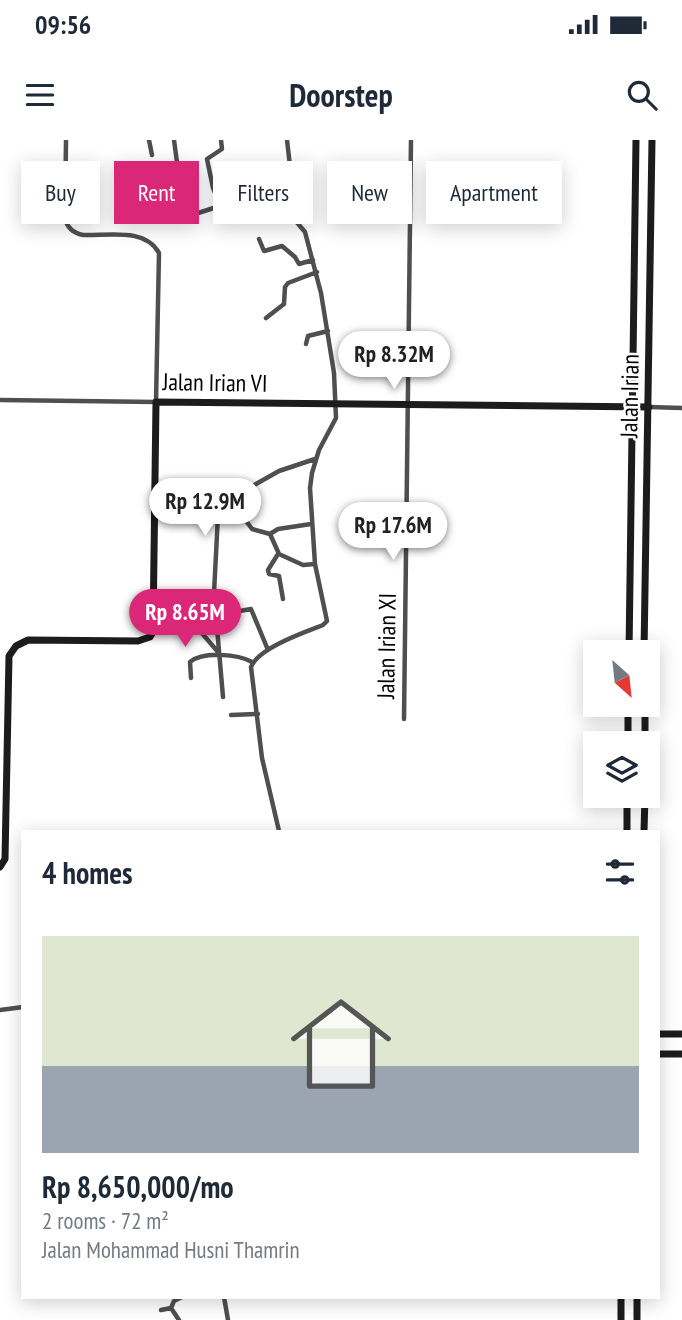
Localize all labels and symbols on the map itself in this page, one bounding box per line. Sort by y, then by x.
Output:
pin: Rp 8.32M [322,331,466,391]
street label: Jalan Irian [613,354,646,439]
street label: Jalan Irian VI [161,366,268,399]
pin: Rp 12.9M [133,478,277,538]
pin: Rp 17.6M [321,502,465,562]
pin: Rp 8.65M [113,589,257,649]
street label: Jalan Irian XI [370,593,403,700]
north arrow [583,640,660,718]

